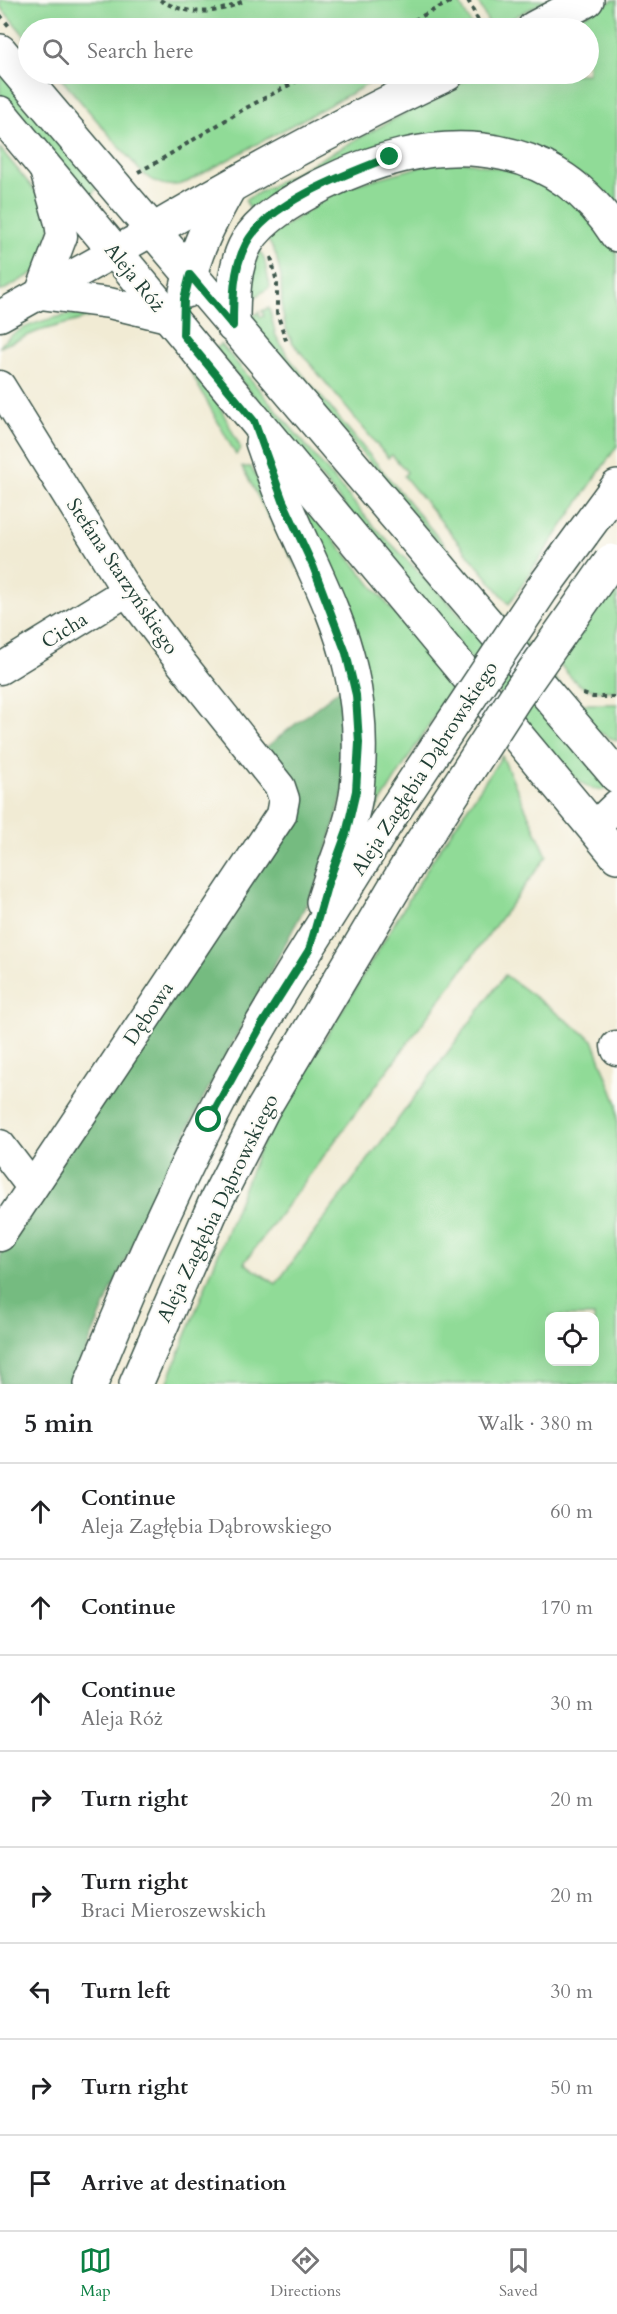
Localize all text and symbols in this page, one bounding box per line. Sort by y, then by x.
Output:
search box [18,18,599,84]
icon: search [39,35,72,68]
text: Search here [87,36,194,66]
route end [376,143,402,169]
street label: Aleja Róż [98,237,171,318]
street label: Stefana Starzyńskiego [60,493,185,660]
street label: Cicha [36,606,93,655]
street label: Aleja Zagłębia Dąbrowskiego [345,656,504,881]
street label: Dębowa [117,976,180,1050]
street label: Aleja Zagłębia Dąbrowskiego [150,1089,285,1327]
route start [195,1106,221,1132]
map controls [545,1312,599,1366]
button: locate [545,1312,599,1366]
text: 5 min [24,1406,93,1441]
text: Walk · 380 m [478,1410,593,1437]
text: Continue [81,1483,176,1513]
icon: ahead [24,1495,57,1528]
text: 60 m [550,1498,593,1525]
text: Aleja Zagłębia Dąbrowskiego [81,1513,332,1540]
icon: ahead [24,1591,57,1624]
text: Continue [81,1592,176,1622]
text: 170 m [540,1594,593,1621]
text: Continue [81,1675,176,1705]
icon: ahead [24,1687,57,1720]
text: 30 m [550,1690,593,1717]
text: Aleja Róż [81,1705,163,1732]
icon: right [24,1783,57,1816]
text: Turn right [81,1784,188,1814]
text: 20 m [550,1786,593,1813]
text: Turn right [81,1867,188,1897]
icon: right [24,1879,57,1912]
text: 20 m [550,1882,593,1909]
text: Braci Mieroszewskich [81,1897,266,1924]
icon: left [24,1975,57,2008]
text: Turn left [81,1976,170,2006]
text: 30 m [550,1978,593,2005]
icon: right [24,2071,57,2104]
text: Turn right [81,2072,188,2102]
text: 50 m [550,2074,593,2101]
icon: arrive [24,2167,57,2200]
text: Arrive at destination [81,2168,286,2198]
tab: Map [79,2244,112,2302]
tab: Directions [270,2244,341,2302]
tab: Saved [499,2244,538,2302]

